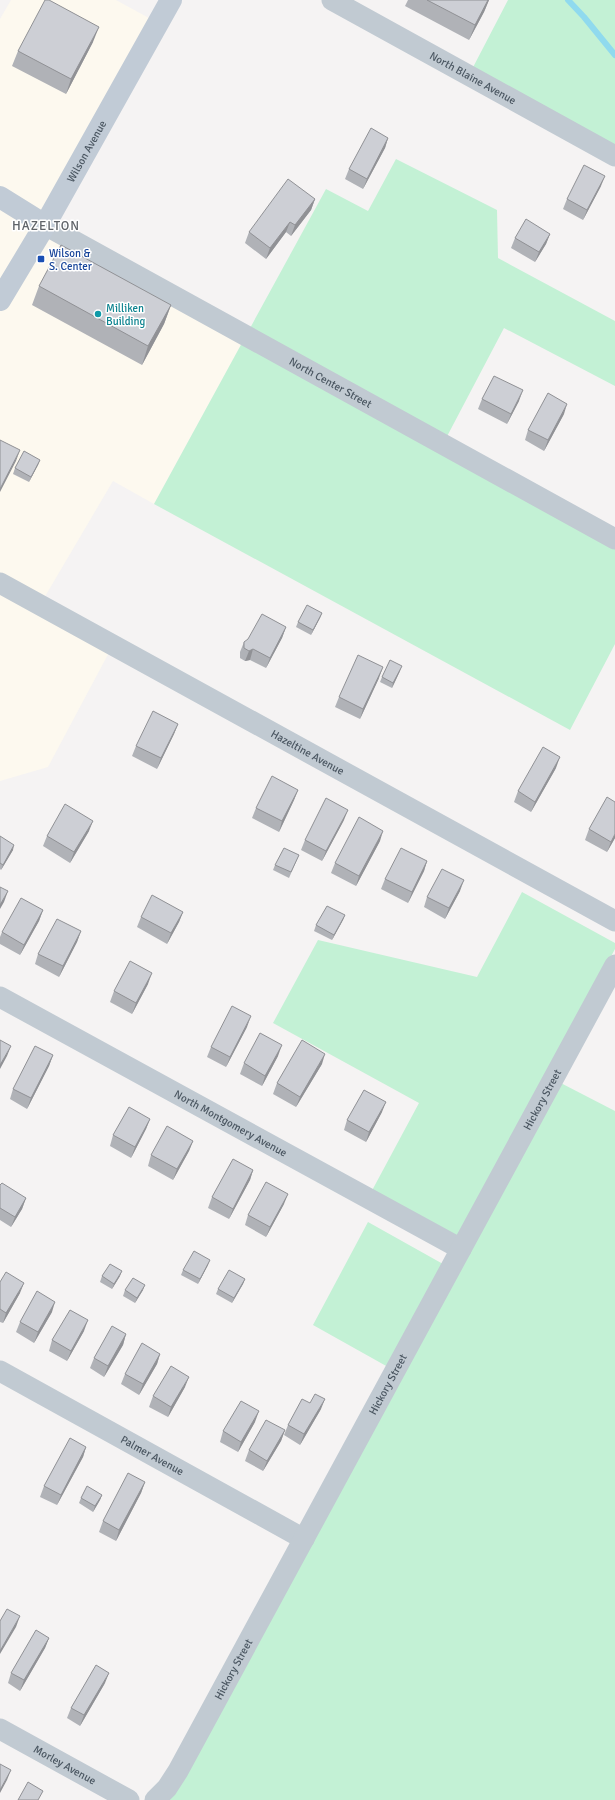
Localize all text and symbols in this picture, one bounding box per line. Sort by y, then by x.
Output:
street label: North Blaine Avenue [427,49,518,107]
street label: Wilson Avenue [64,118,109,185]
district label: HAZELTON [12,218,80,234]
place label: Wilson & S. Center [49,247,92,273]
marker: Wilson & S. Center [36,254,46,264]
place label: Milliken Building [106,302,146,328]
marker: Milliken Building [93,309,103,319]
street label: North Center Street [287,355,374,411]
street label: Hazeltine Avenue [268,727,346,778]
street label: Hickory Street [521,1067,564,1132]
street label: North Montgomery Avenue [172,1088,289,1160]
street label: Hickory Street [366,1352,410,1417]
street label: Palmer Avenue [118,1433,186,1478]
street label: Hickory Street [212,1637,255,1702]
street label: Morley Avenue [31,1743,98,1788]

